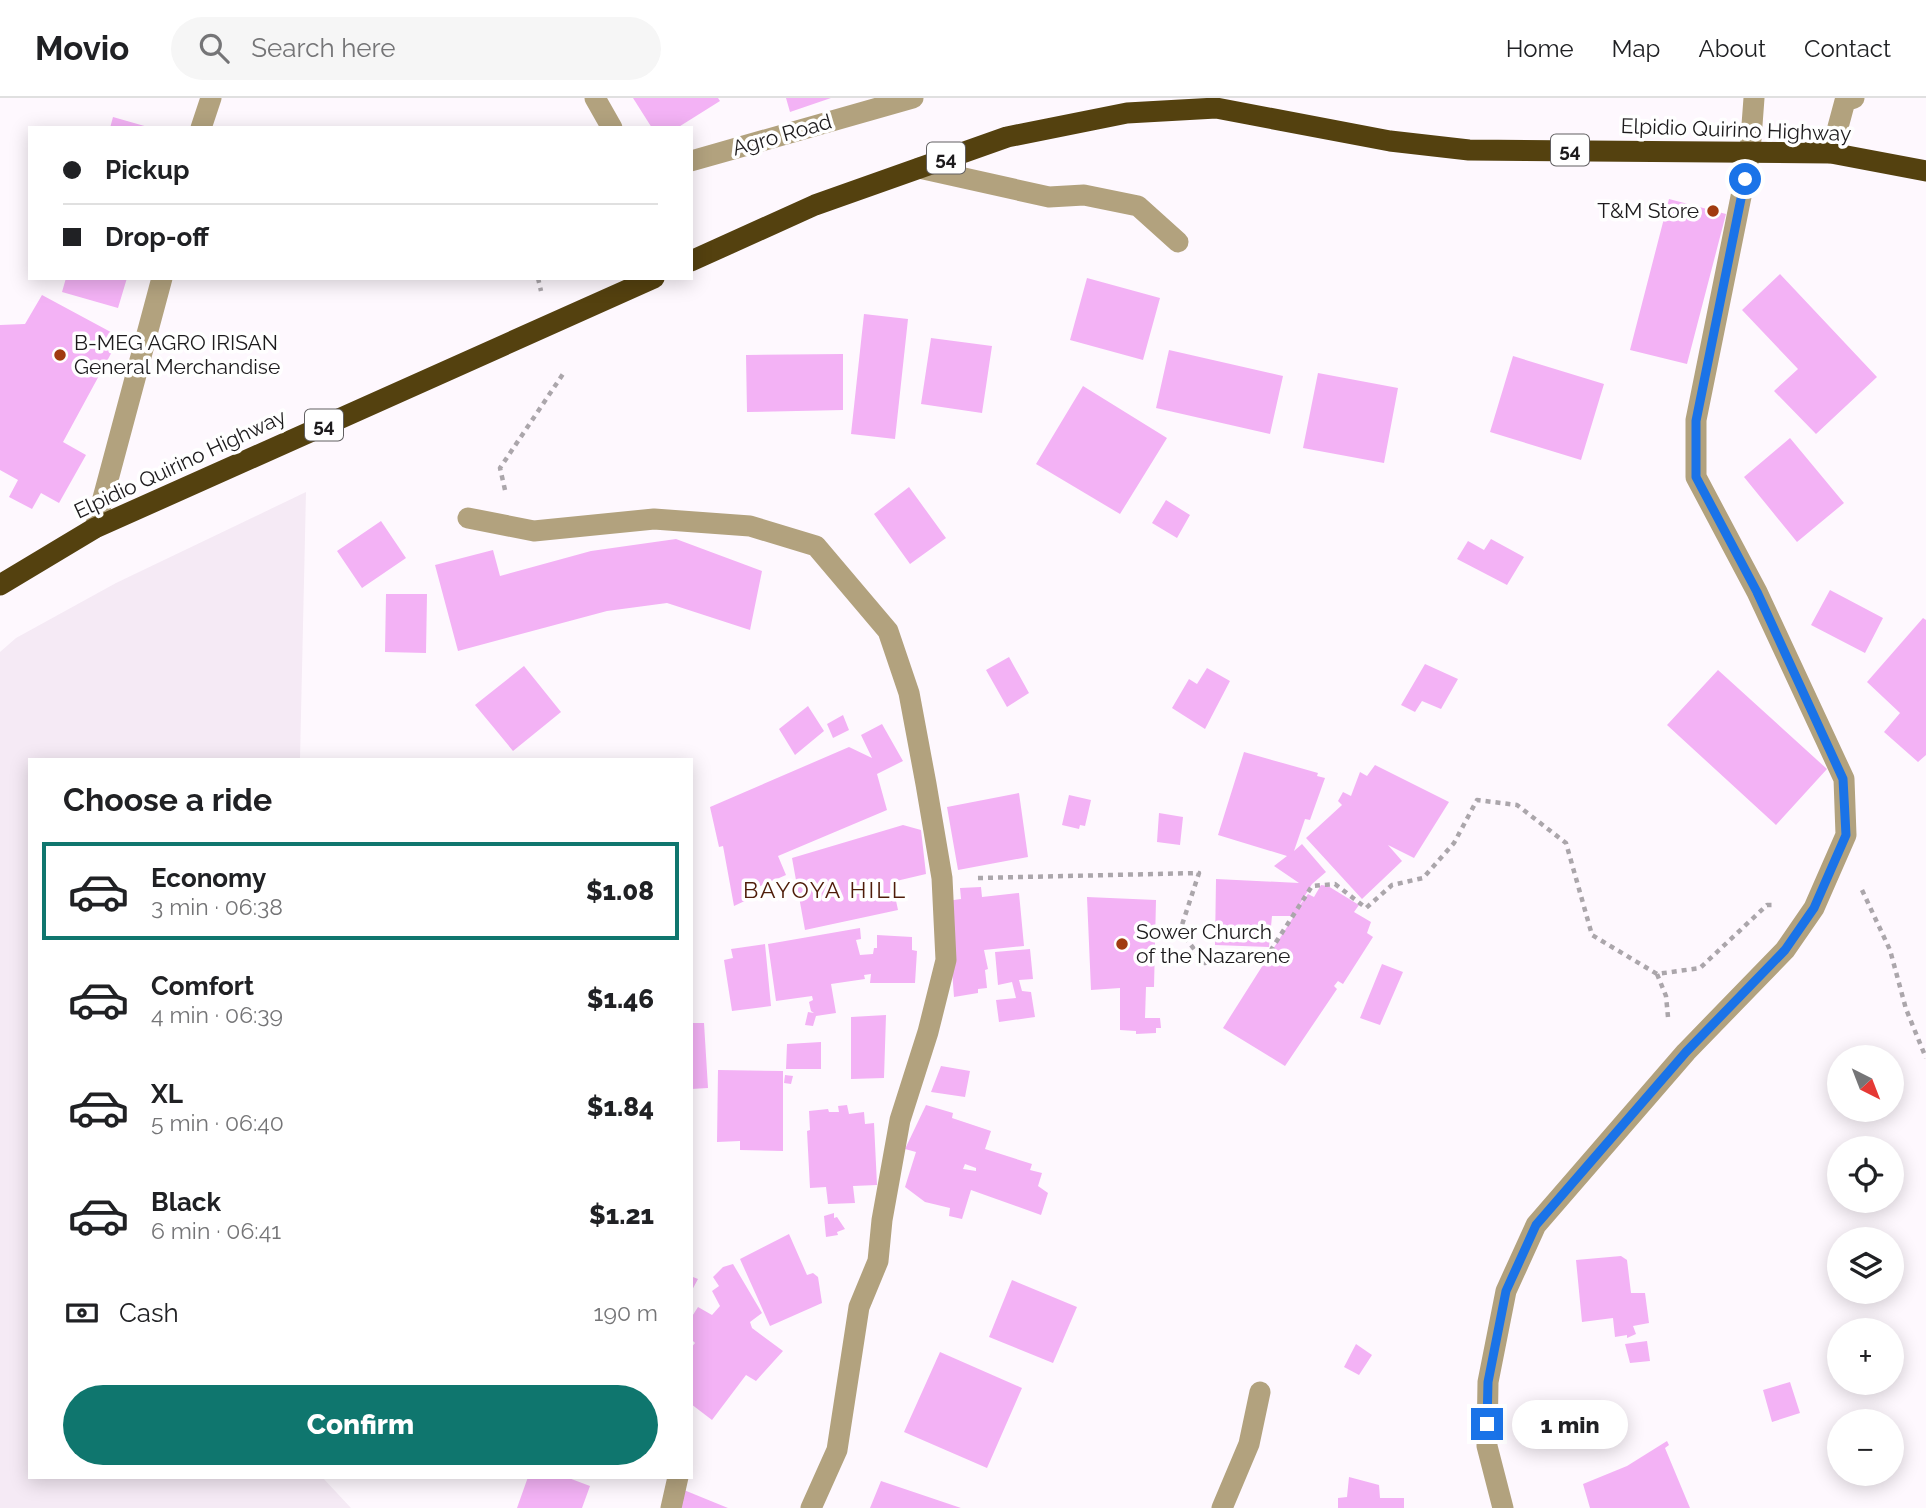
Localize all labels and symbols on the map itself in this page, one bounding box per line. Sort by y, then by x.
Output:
street label: Agro Road [729,108,834,161]
street label: Elpidio Quirino Highway [1620,113,1852,146]
road number: 54 [1551,134,1589,166]
road number: 54 [927,142,965,174]
route start [1729,163,1761,195]
place label: T&M Store [1597,198,1699,223]
marker: T&M Store [1705,203,1721,219]
place label: B-MEG AGRO IRISAN General Merchandise [74,330,280,379]
marker: B-MEG AGRO IRISAN General Merchandise [52,347,68,363]
street label: Elpidio Quirino Highway [70,403,290,524]
road number: 54 [305,410,343,440]
district label: BAYOYA HILL [743,876,907,903]
place label: Sower Church of the Nazarene [1136,919,1290,968]
marker: Sower Church of the Nazarene [1114,936,1130,952]
north arrow [1827,1045,1904,1122]
callout: 1 min [1512,1400,1627,1448]
route end [1471,1408,1503,1440]

